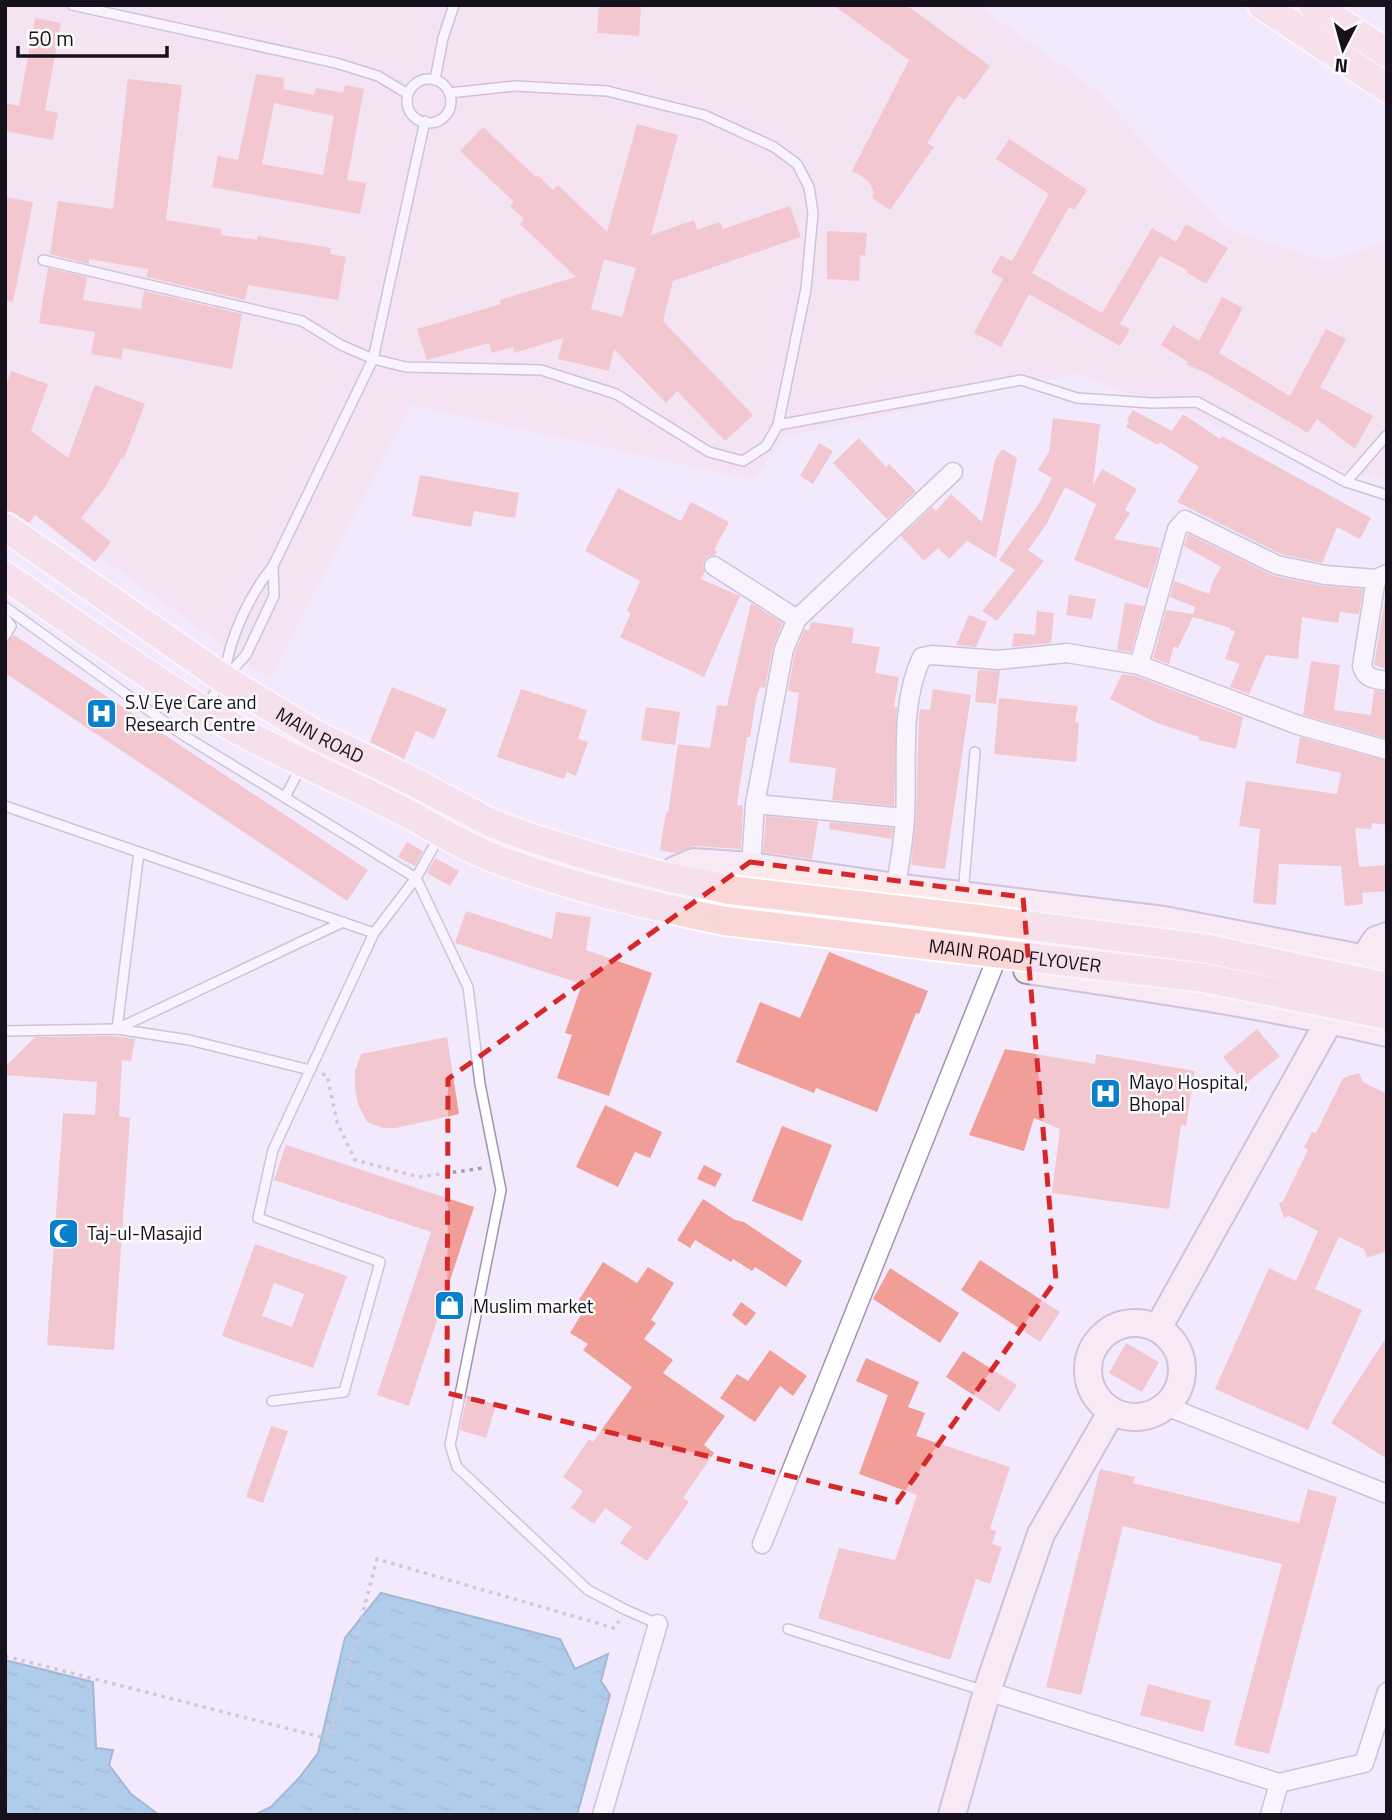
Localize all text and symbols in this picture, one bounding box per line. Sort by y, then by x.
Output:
scale bar [18,14,166,58]
north arrow [1308,14,1378,84]
text: 50 m [28,22,74,54]
text: N [1333,51,1349,82]
place label: S.V Eye Care and Research Centre [125,687,257,738]
hospital icon: S.V Eye Care and Research Centre [85,696,119,730]
street label: MAIN ROAD [271,699,369,770]
street label: MAIN ROAD FLYOVER [927,930,1103,980]
place label: Mayo Hospital, Bhopal [1129,1067,1248,1118]
hospital icon: Mayo Hospital, Bhopal [1089,1076,1123,1110]
mosque icon: Taj-ul-Masajid [47,1216,81,1250]
place label: Taj-ul-Masajid [87,1218,202,1247]
shop icon: Muslim market [433,1289,467,1323]
place label: Muslim market [473,1291,594,1320]

